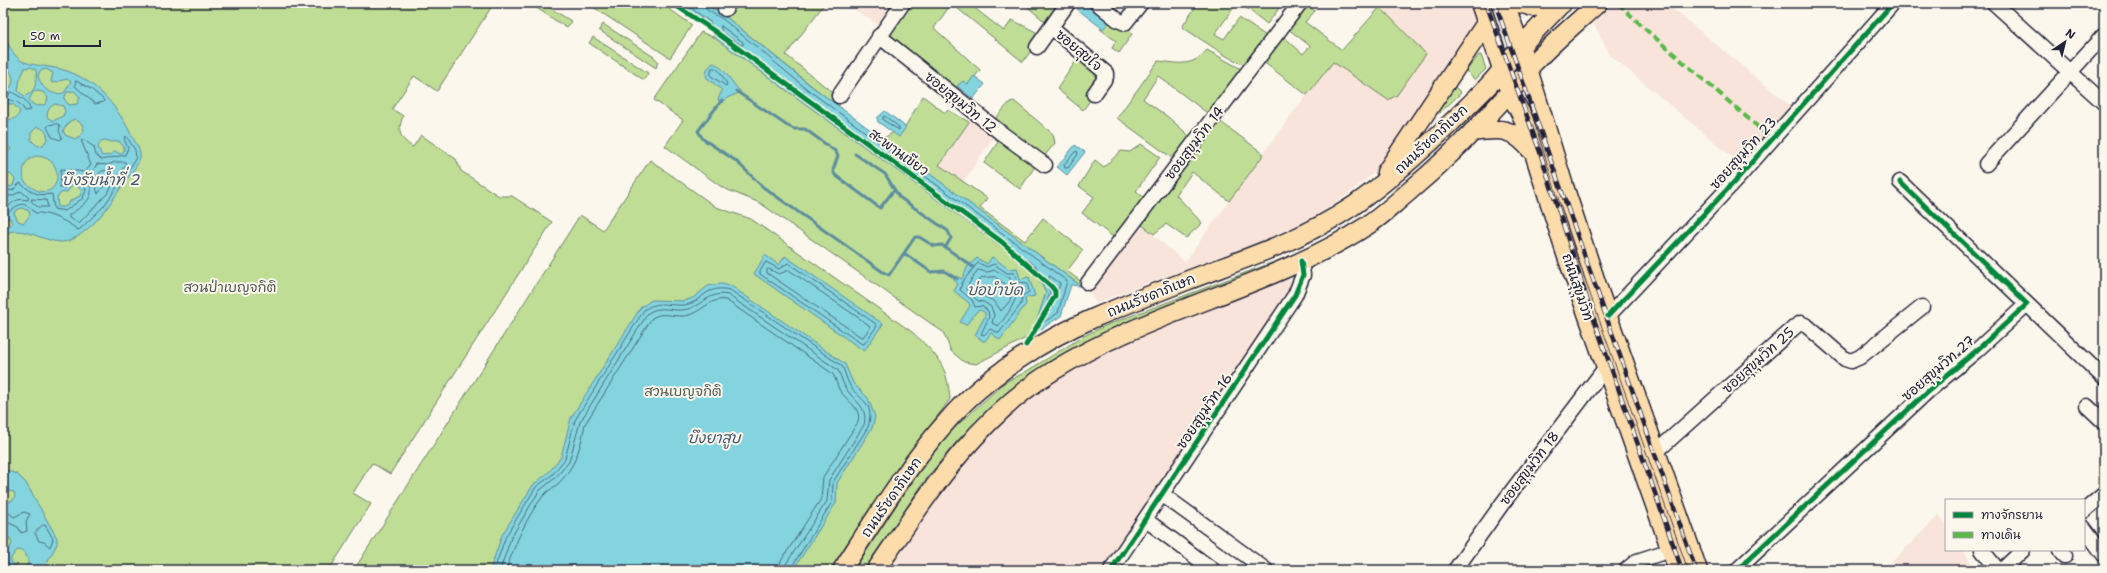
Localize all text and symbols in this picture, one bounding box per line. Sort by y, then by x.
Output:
scale bar [24,22,100,48]
north arrow [2045,22,2085,62]
street label: ซอยสุขใจ [1051,25,1106,75]
text: N [2063,26,2079,43]
text: 50 m [30,28,60,44]
street label: ซอยสุขุมวิท 12 [921,67,1001,137]
street label: ถนนรัชดาภิเษก [1391,101,1471,177]
street label: ซอยสุขุมวิท 14 [1160,102,1229,184]
street label: ซอยสุขุมวิท 23 [1706,113,1781,194]
street label: สะพานเขียว [866,124,932,180]
water label: บึงรับน้ำที่ 2 [62,166,140,190]
street label: ถนนสุขุมวิท [1557,251,1598,323]
street label: ถนนรัชดาภิเษก [1104,269,1198,321]
park label: สวนป่าเบญจกิติ [184,278,276,296]
water label: บ่อบำบัด [967,280,1024,300]
street label: ซอยสุขุมวิท 25 [1718,323,1798,398]
street label: ซอยสุขุมวิท 27 [1898,331,1979,406]
street label: ซอยสุขุมวิท 16 [1172,369,1237,453]
park label: สวนเบญจกิติ [644,382,722,400]
street label: ซอยสุขุมวิท 18 [1495,427,1564,509]
water label: บึงยาสูบ [688,428,742,449]
street label: ถนนรัชดาภิเษก [857,454,925,540]
legend [1945,499,2085,551]
text: ทางจักรยาน [1981,507,2043,523]
text: ทางเดิน [1981,527,2021,543]

